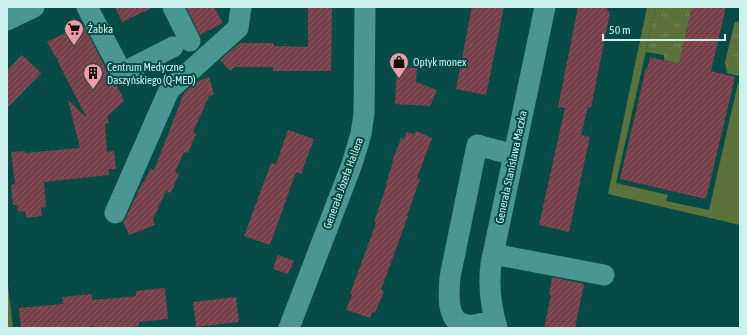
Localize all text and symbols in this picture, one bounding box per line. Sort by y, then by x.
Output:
scale bar [603,16,725,42]
supermarket icon: Żabka [63,18,85,46]
place label: Żabka [88,23,113,35]
text: 50 m [609,23,631,37]
shop icon: Optyk monex [388,51,410,79]
place label: Optyk monex [413,56,467,68]
place label: Centrum Medyczne Daszyńskiego (Q-MED) [107,61,196,86]
building icon: Centrum Medyczne Daszyńskiego (Q-MED) [82,62,104,90]
street label: Generała Stanisława Maczka [493,109,529,225]
street label: Generała Józefa Hallera [321,136,365,230]

